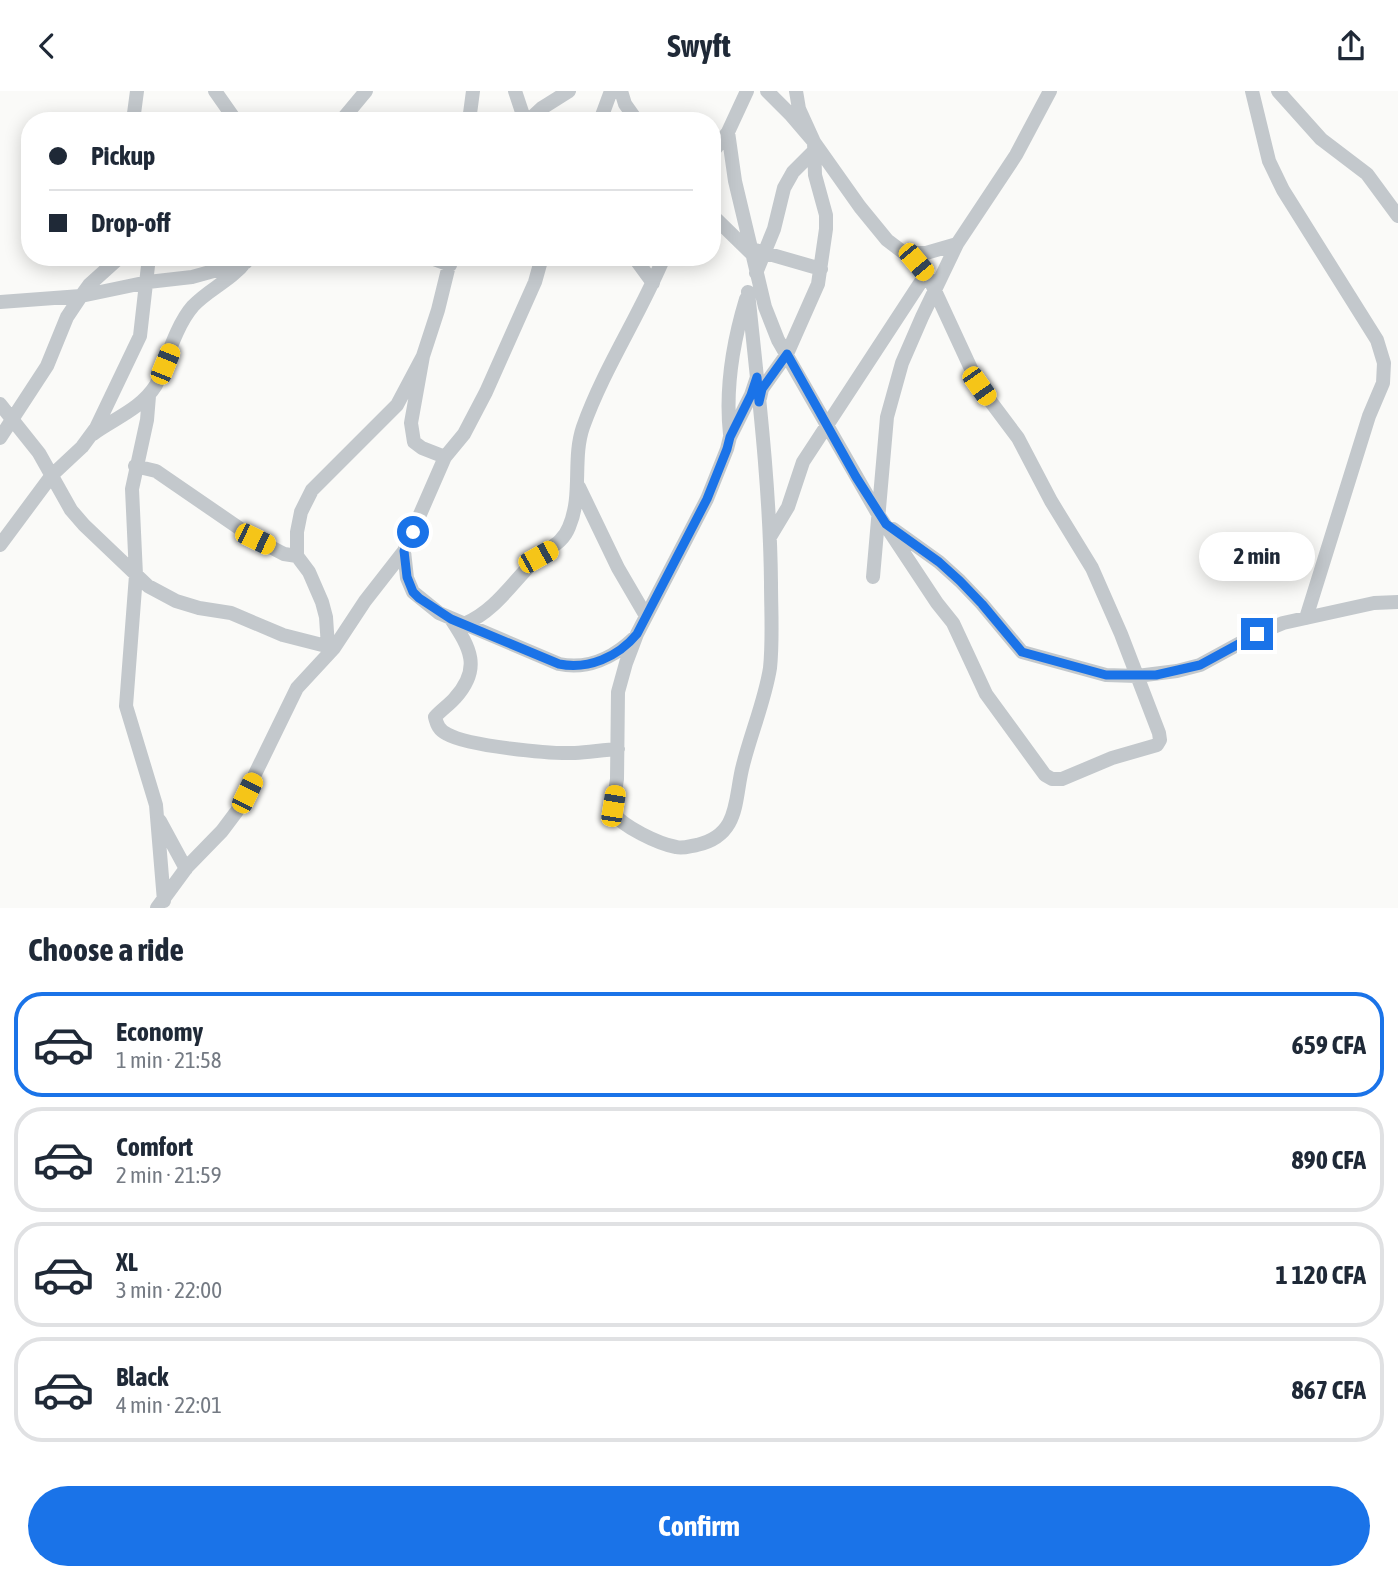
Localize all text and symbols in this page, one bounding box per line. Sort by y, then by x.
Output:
icon: back [28,27,66,65]
text: Swyft [667,27,731,64]
icon: share [1332,27,1370,65]
text: Pickup [91,141,155,171]
text: Drop-off [91,208,171,238]
car [895,239,938,285]
car [148,341,183,387]
car [959,363,1000,409]
route start [397,516,429,548]
car [232,520,279,558]
callout: 2 min [1199,533,1315,581]
car [515,538,562,576]
text: 2 min [1234,543,1280,569]
route end [1241,618,1273,650]
car [229,770,266,816]
car [600,784,627,828]
text: Choose a ride [28,931,184,968]
icon: car [32,1013,95,1076]
text: Economy [116,1017,203,1047]
text: 659 CFA [1291,1030,1366,1060]
text: 1 min · 21:58 [116,1047,222,1073]
icon: car [32,1128,95,1191]
text: Comfort [116,1132,193,1162]
text: 890 CFA [1291,1145,1366,1175]
text: 2 min · 21:59 [116,1162,222,1188]
icon: car [32,1243,95,1306]
text: XL [116,1247,138,1277]
text: 1 120 CFA [1276,1260,1366,1290]
text: 3 min · 22:00 [116,1277,222,1303]
icon: car [32,1358,95,1421]
text: Black [116,1362,168,1392]
text: 867 CFA [1291,1375,1366,1405]
text: 4 min · 22:01 [116,1392,222,1418]
button: Confirm [28,1486,1370,1566]

